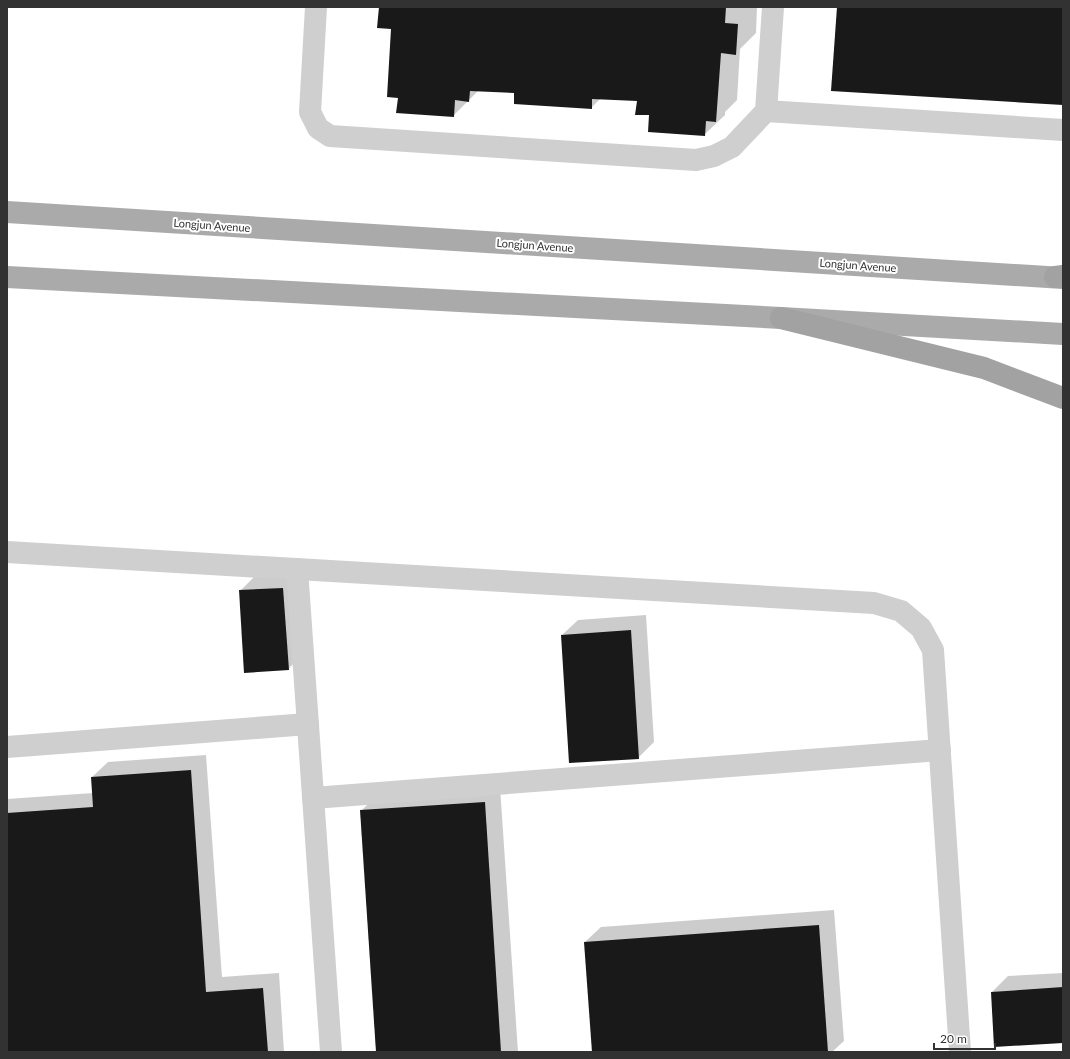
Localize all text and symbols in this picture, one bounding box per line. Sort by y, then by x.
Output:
street label: Longjun Avenue [173,216,251,234]
street label: Longjun Avenue [496,236,574,254]
street label: Longjun Avenue [819,256,897,274]
scale bar [934,1025,995,1051]
text: 20 m [940,1031,967,1046]

